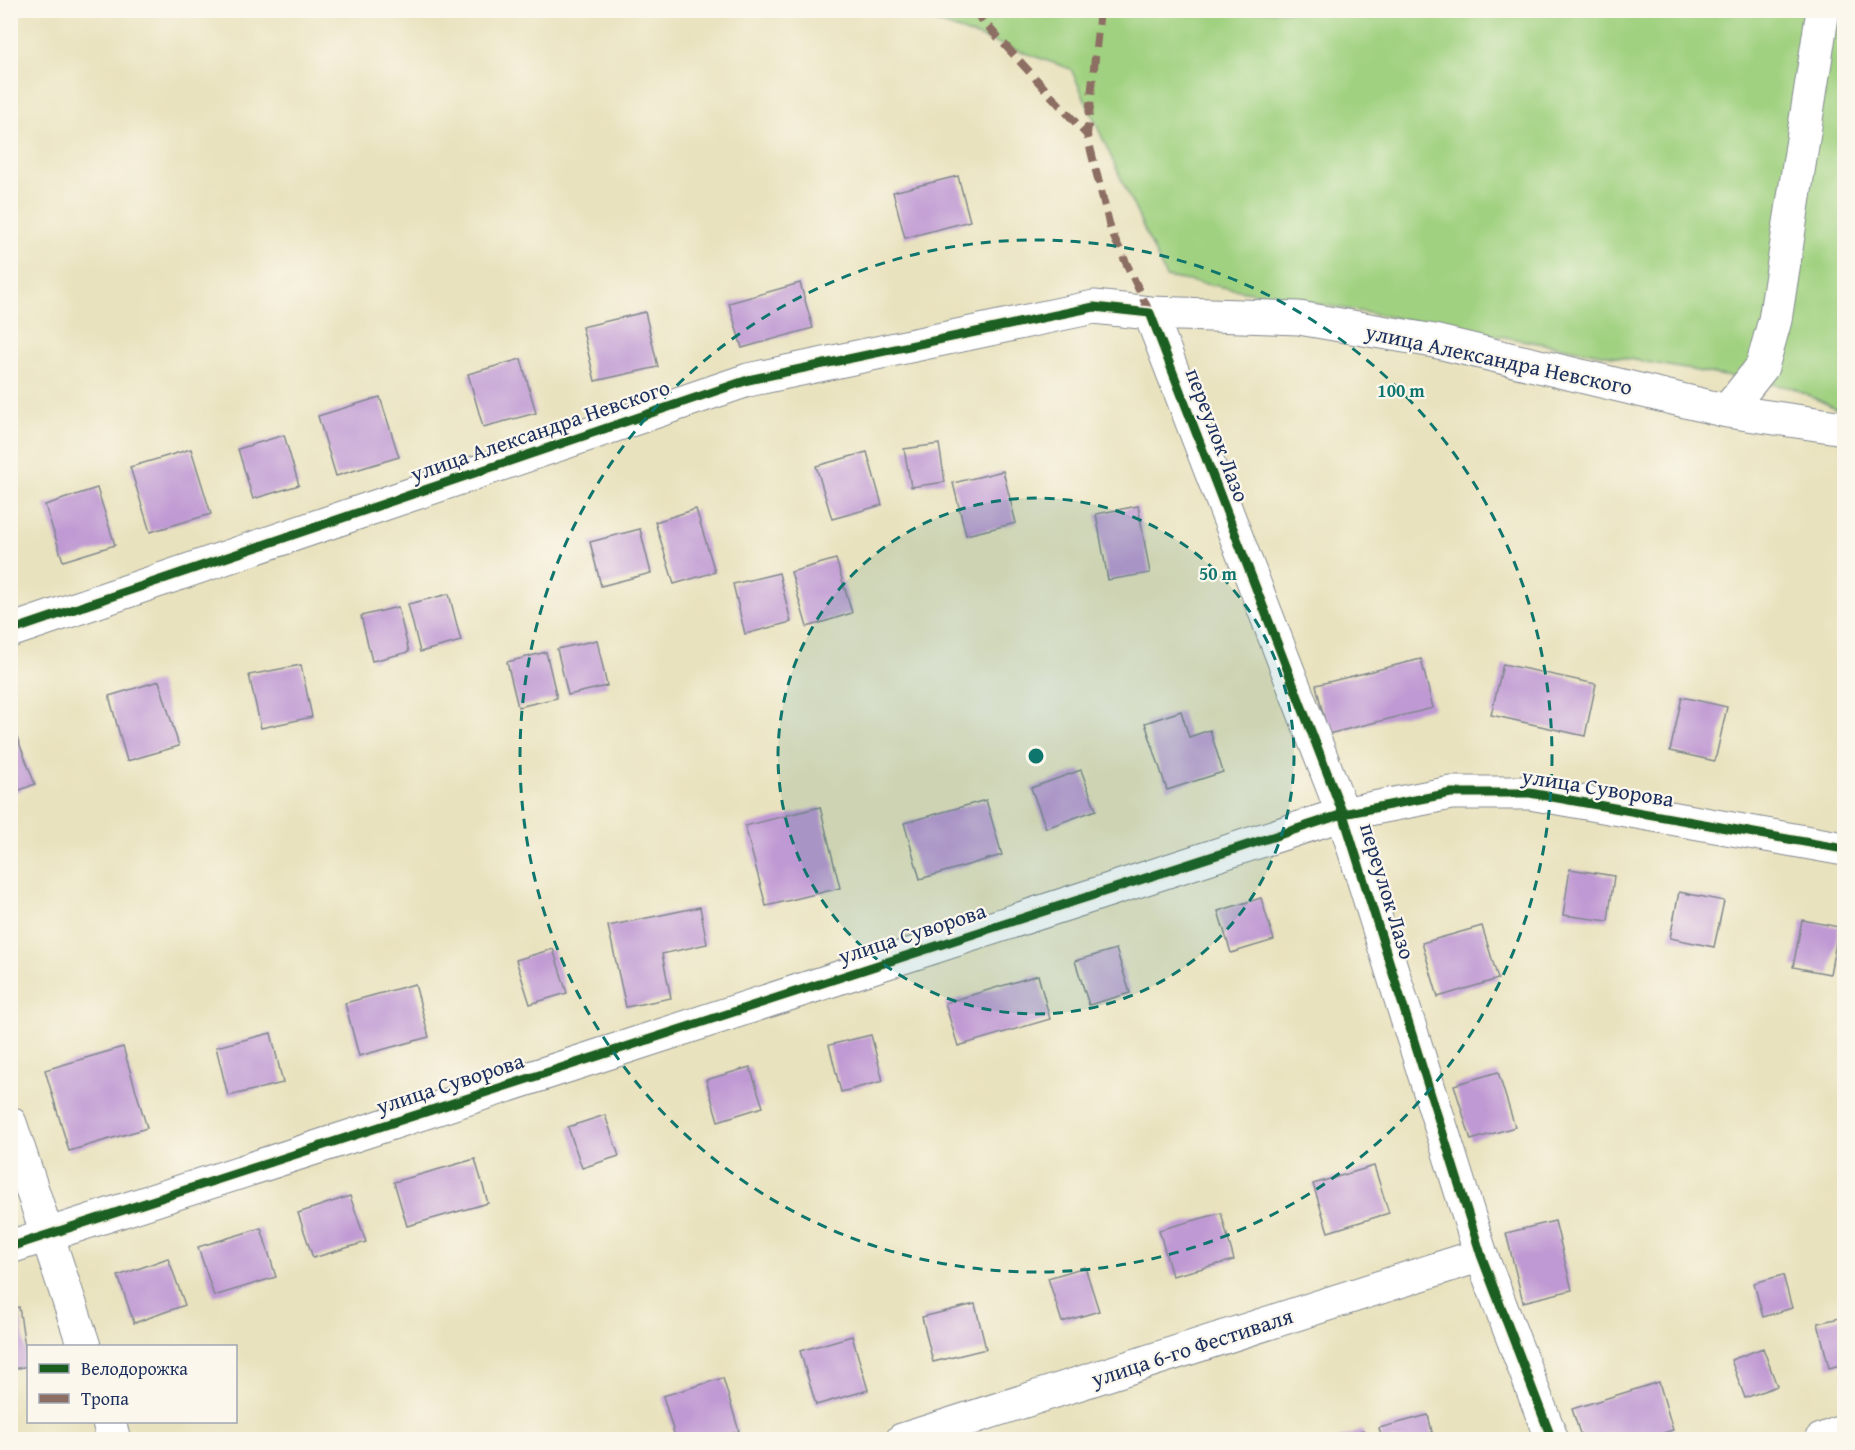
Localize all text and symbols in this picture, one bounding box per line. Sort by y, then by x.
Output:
street label: улица Александра Невского [1361,315,1636,403]
street label: переулок Лазо [1178,363,1258,507]
street label: улица Александра Невского [405,371,674,490]
text: 100 m [1377,377,1425,404]
text: 50 m [1199,560,1238,587]
centre of rings [1026,746,1046,766]
street label: улица Суворова [1519,759,1677,815]
street label: переулок Лазо [1352,819,1424,963]
street label: улица Суворова [833,894,991,972]
street label: улица Суворова [371,1044,529,1122]
street label: улица 6-го Фестиваля [1086,1299,1297,1395]
legend [27,1345,237,1423]
text: Велодорожка [81,1355,188,1382]
text: Тропа [81,1385,129,1412]

